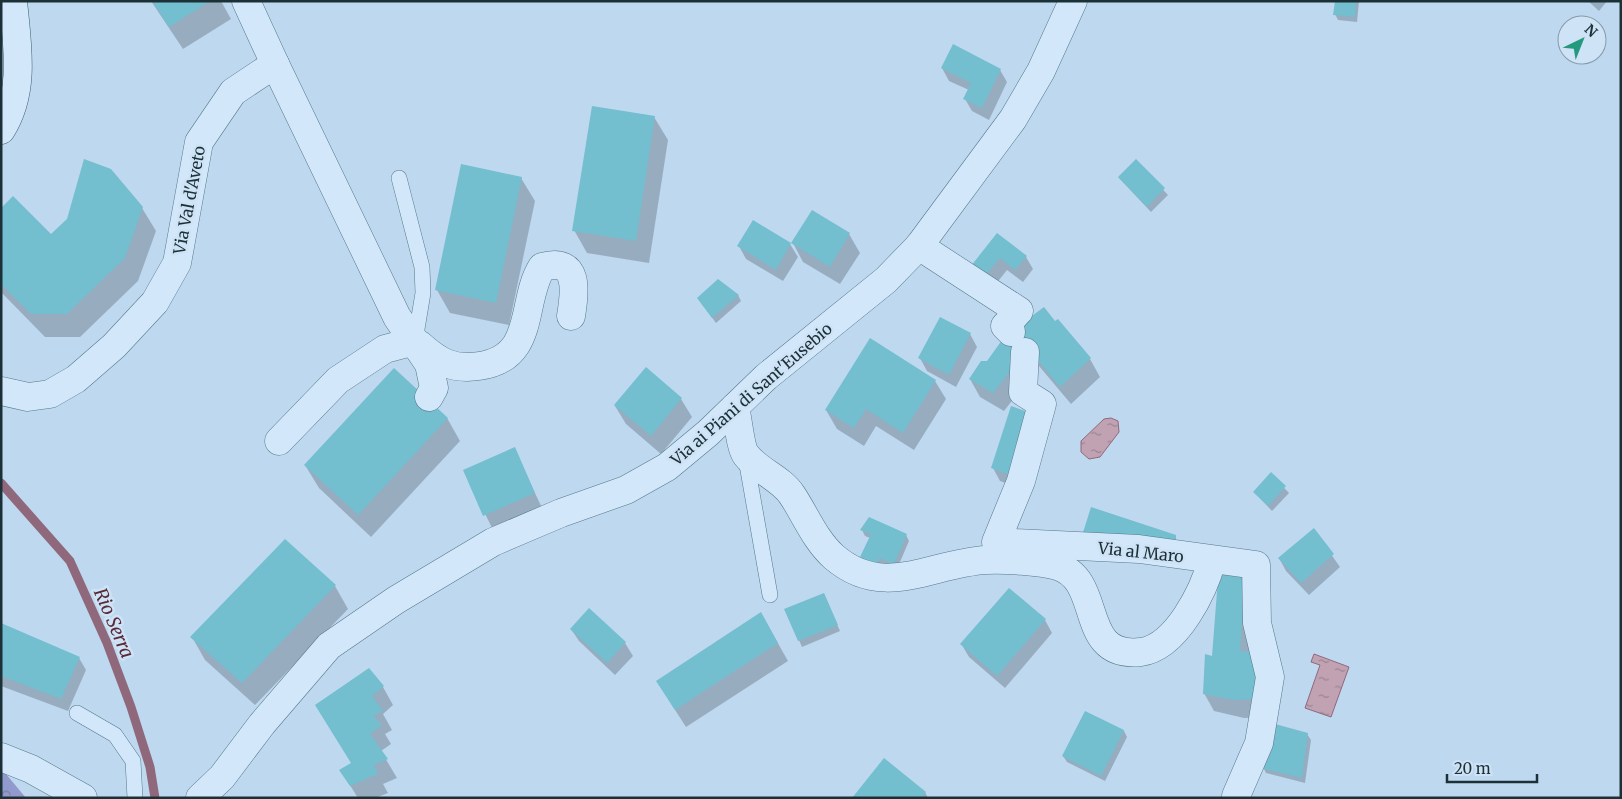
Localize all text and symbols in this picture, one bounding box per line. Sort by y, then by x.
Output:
north arrow [1557,15,1607,65]
text: N [1581,20,1601,41]
street label: Via Val d'Aveto [168,144,209,257]
street label: Via ai Piani di Sant'Eusebio [665,318,836,470]
street label: Via al Maro [1096,537,1185,566]
water label: Rio Serra [89,585,139,661]
scale bar [1447,752,1537,784]
text: 20 m [1454,759,1491,778]

